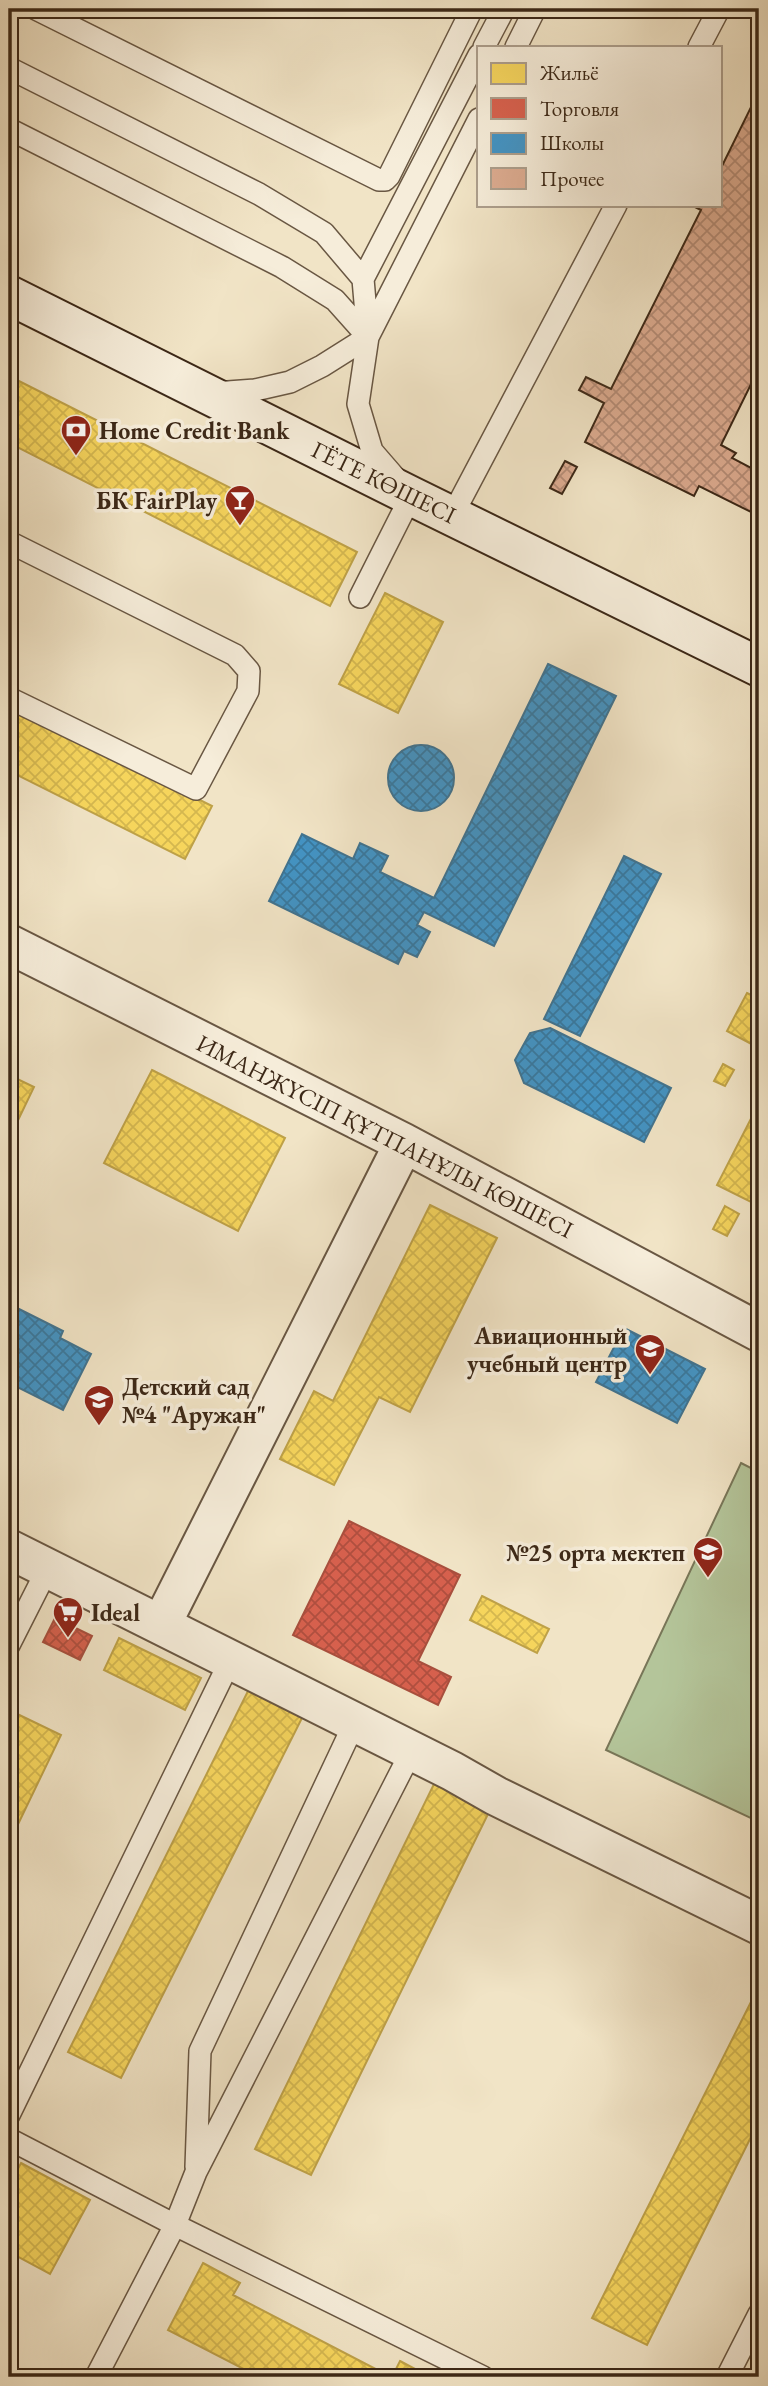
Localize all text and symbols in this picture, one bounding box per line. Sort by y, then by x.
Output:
legend [477,46,722,206]
text: Жильё [539,59,599,86]
text: Торговля [540,95,619,122]
text: Школы [540,129,604,156]
text: Прочее [540,165,604,192]
bank icon: Home Credit Bank [59,413,93,457]
place label: Home Credit Bank [99,415,290,446]
street label: ГЁТЕ КӨШЕСІ [307,434,461,530]
bar icon: БК FairPlay [223,483,257,527]
place label: БК FairPlay [96,485,217,517]
street label: ИМАНЖҮСІП ҚҰТПАНҰЛЫ КӨШЕСІ [191,1027,579,1245]
place label: Авиационный учебный центр [467,1320,627,1380]
school or university icon: Авиационный учебный центр [633,1332,667,1376]
place label: Детский сад №4 "Аружан" [122,1371,266,1431]
school or university icon: Детский сад №4 "Аружан" [82,1383,116,1427]
school or university icon: №25 орта мектеп [691,1535,725,1579]
place label: №25 орта мектеп [506,1537,685,1568]
supermarket icon: Ideal [51,1595,85,1639]
place label: Ideal [91,1597,140,1628]

